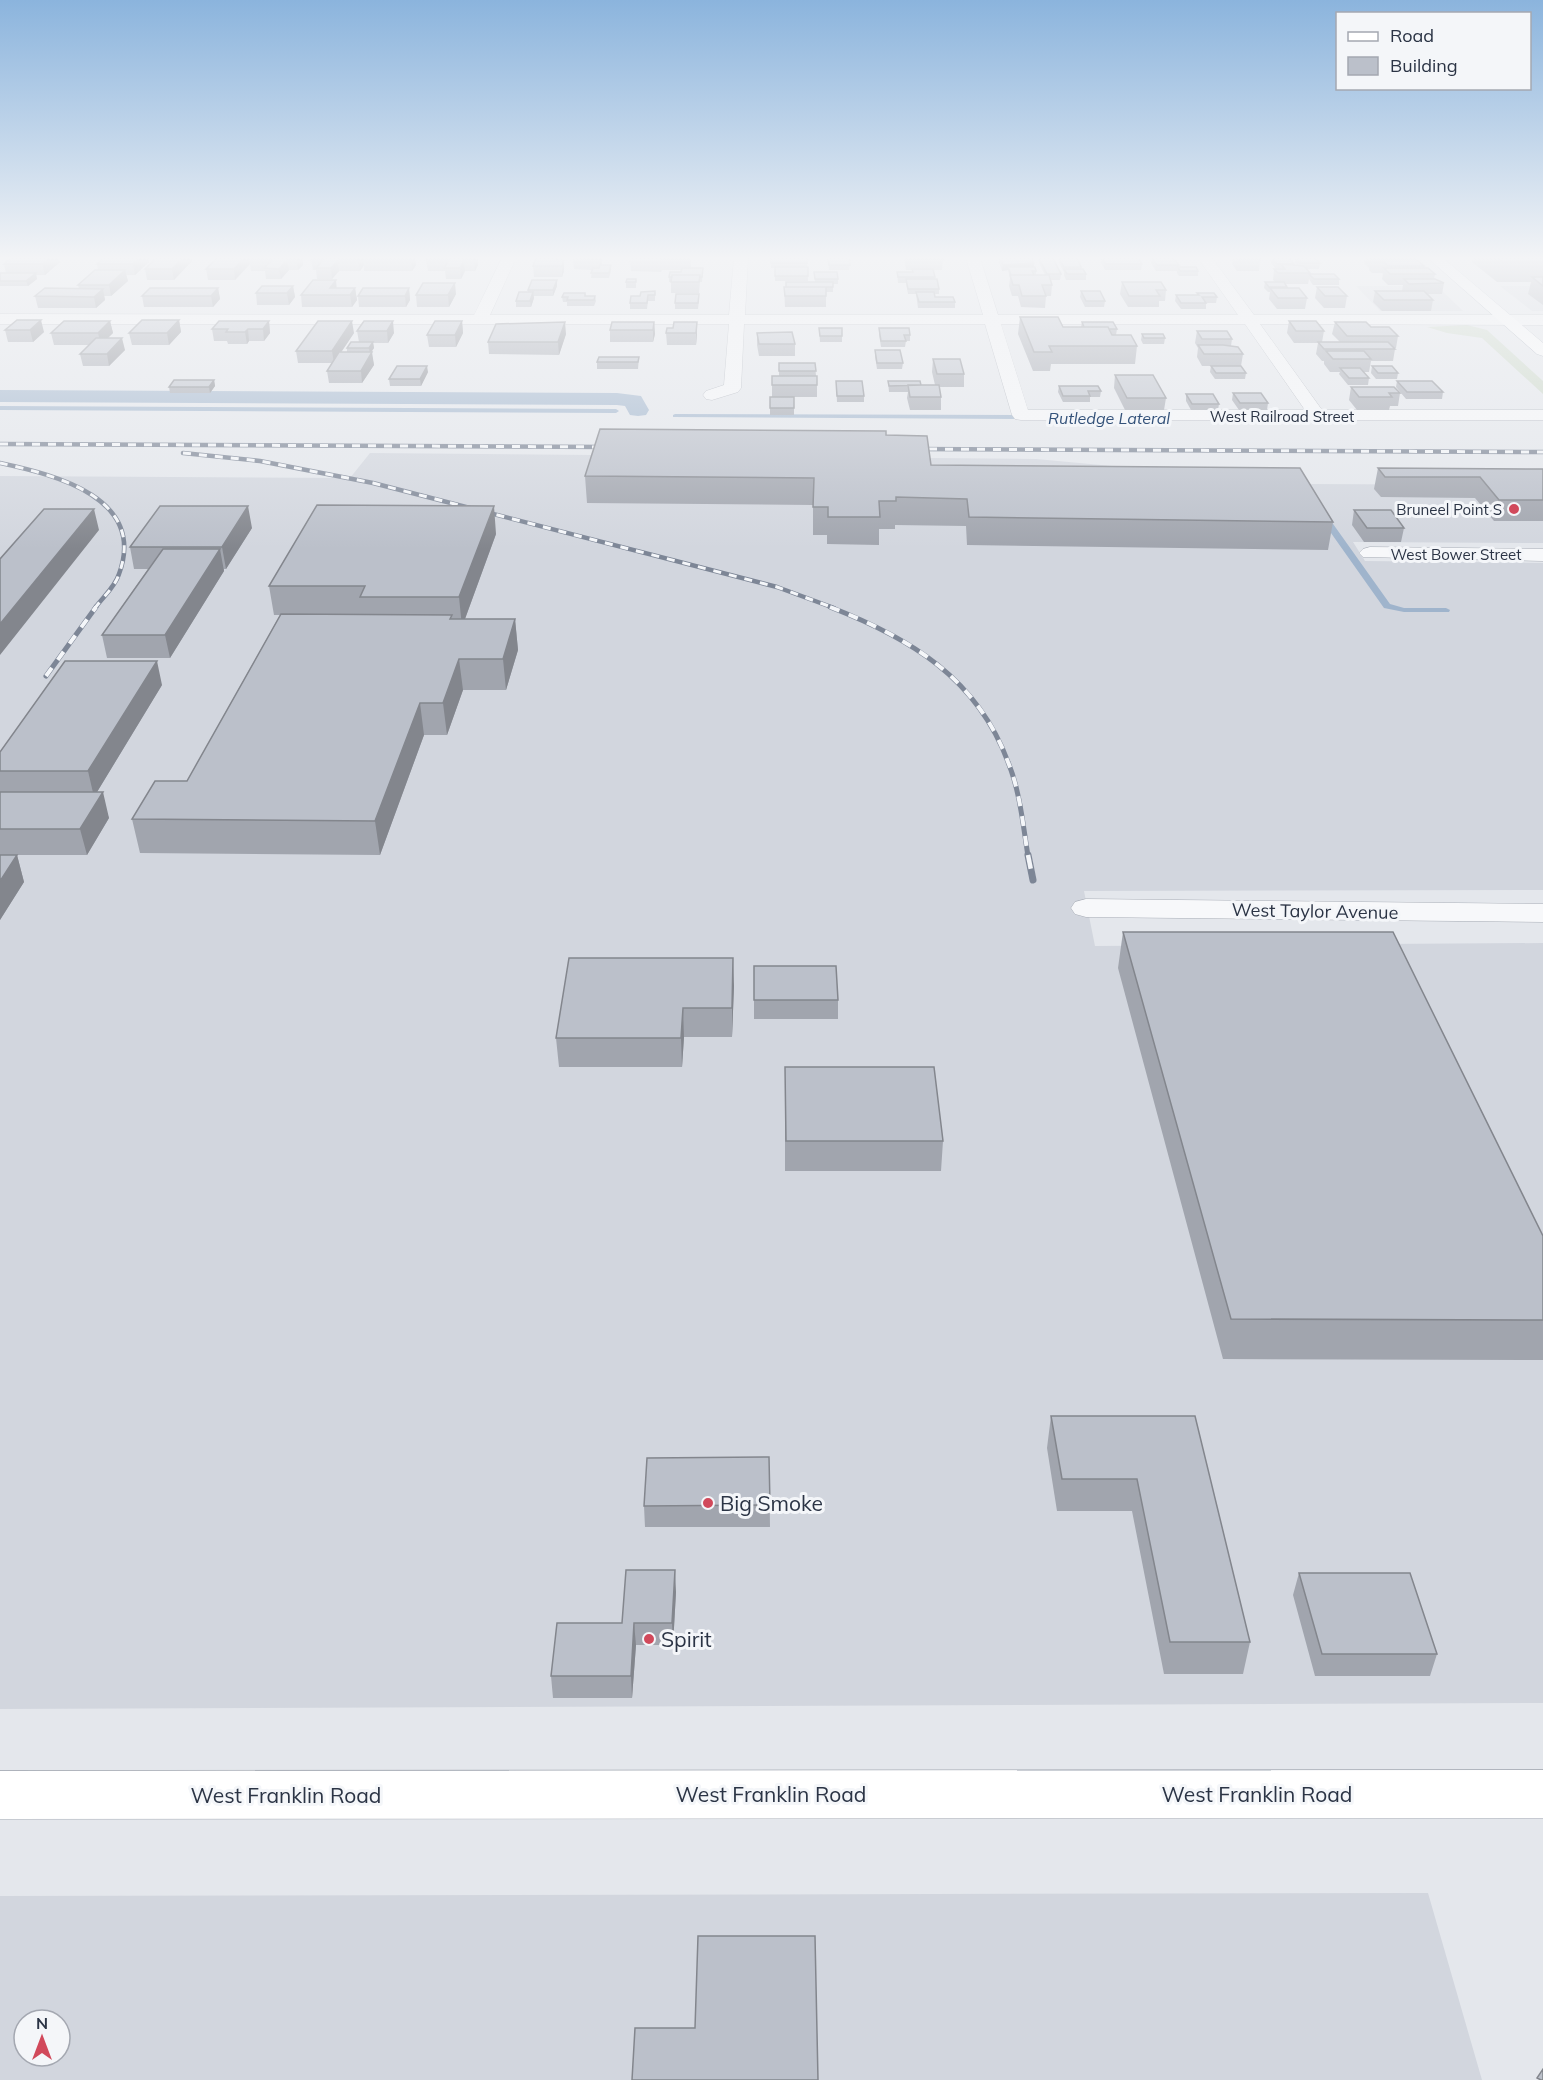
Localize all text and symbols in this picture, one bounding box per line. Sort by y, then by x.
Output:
legend [1336,12,1531,90]
text: Road [1390,24,1434,47]
text: Building [1390,54,1458,77]
street label: West Railroad Street [1210,407,1354,426]
water label: Rutledge Lateral [1048,408,1170,428]
place label: Bruneel Point S [1396,500,1502,519]
marker: Bruneel Point S [1507,502,1521,516]
street label: West Bower Street [1390,545,1522,564]
street label: West Taylor Avenue [1231,898,1399,924]
place label: Big Smoke [720,1490,823,1516]
marker: Big Smoke [701,1496,715,1510]
place label: Spirit [661,1626,712,1652]
marker: Spirit [642,1632,656,1646]
street label: West Franklin Road [676,1781,866,1807]
street label: West Franklin Road [1162,1781,1352,1807]
street label: West Franklin Road [191,1782,381,1808]
north arrow [12,2008,72,2068]
text: N [36,2013,48,2033]

